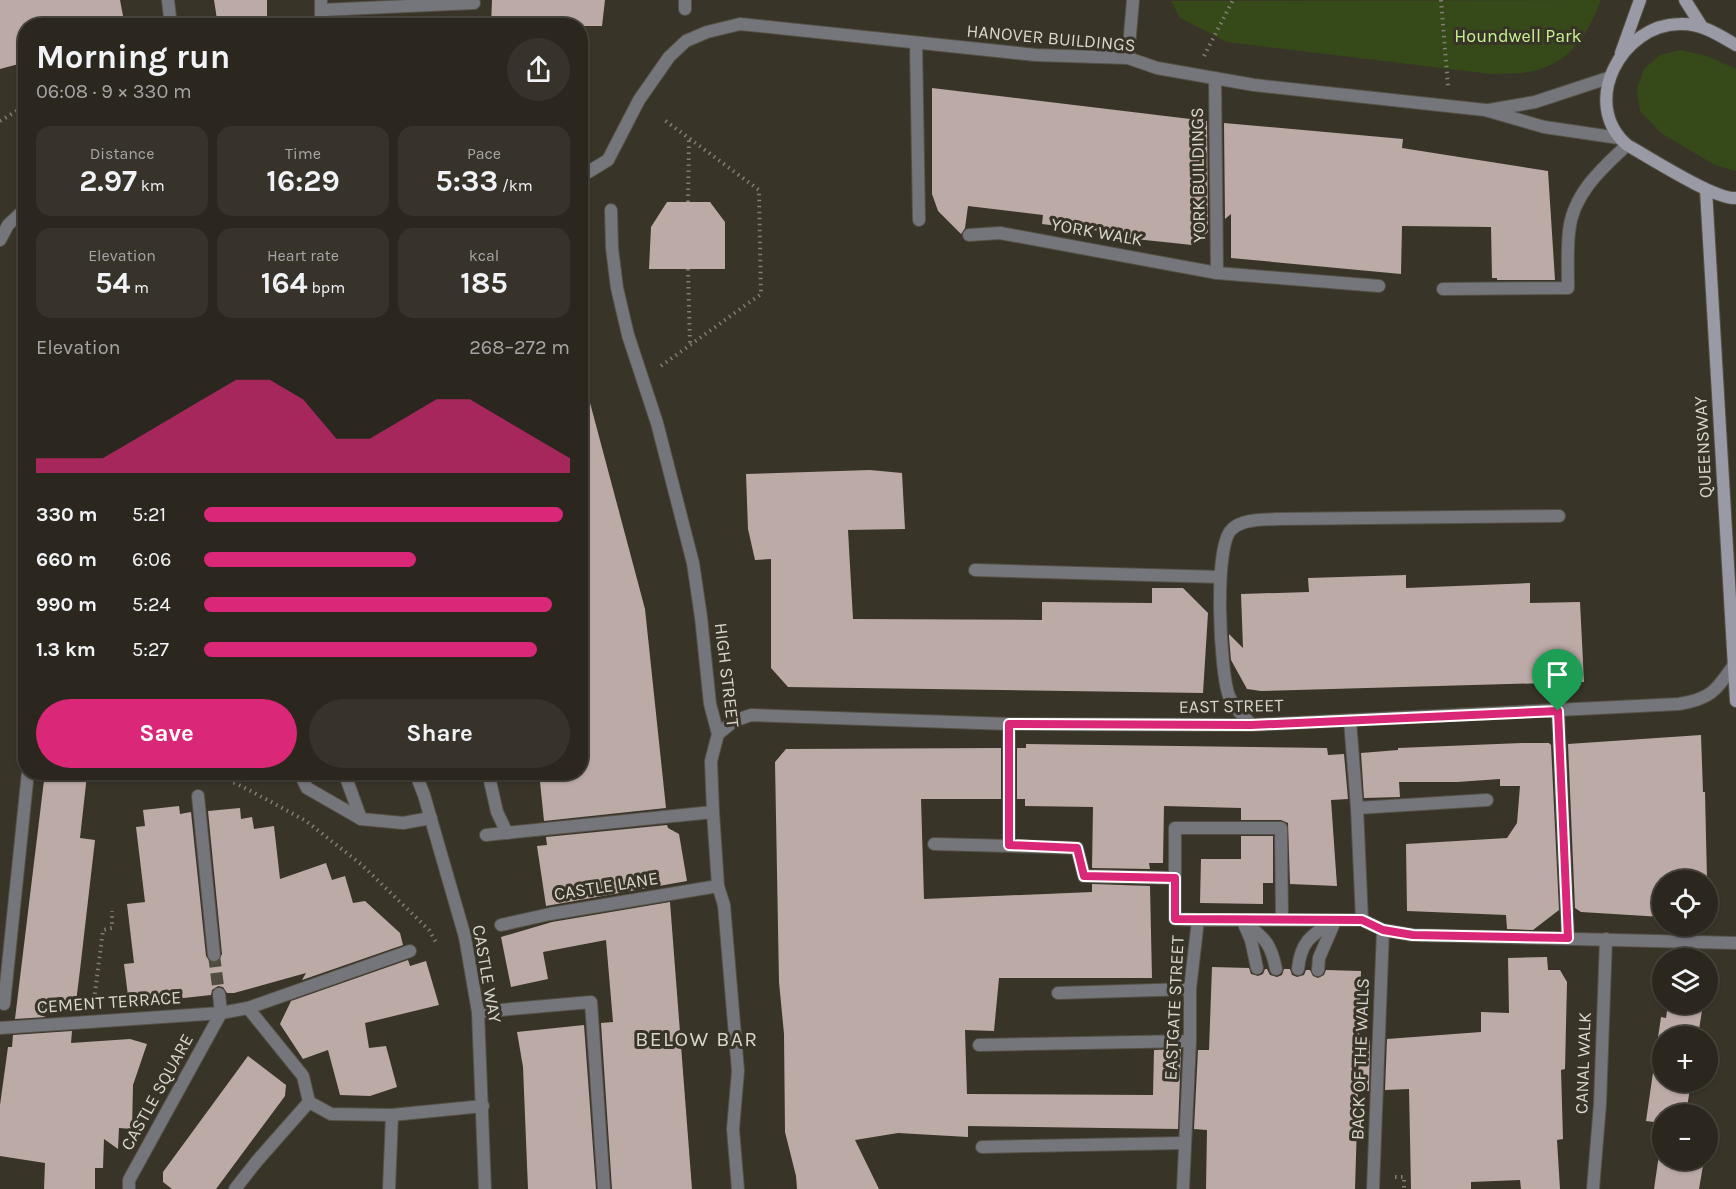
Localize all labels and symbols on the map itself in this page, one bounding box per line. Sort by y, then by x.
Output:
street label: HANOVER BUILDINGS [965,20,1137,56]
park label: Houndwell Park [1454,25,1582,47]
street label: YORK BUILDINGS [1186,107,1210,243]
street label: YORK WALK [1049,213,1145,251]
street label: QUEENSWAY [1689,395,1717,499]
street label: HIGH STREET [710,621,744,729]
pin [1532,649,1583,711]
street label: EAST STREET [1178,694,1284,718]
street label: CASTLE LANE [552,867,660,905]
street label: CASTLE WAY [468,923,506,1025]
street label: EASTGATE STREET [1159,935,1189,1081]
street label: BACK OF THE WALLS [1346,978,1374,1140]
street label: CEMENT TERRACE [36,986,182,1018]
street label: CANAL WALK [1570,1012,1596,1114]
district label: BELOW BAR [635,1027,759,1051]
street label: CASTLE SQUARE [116,1030,198,1154]

